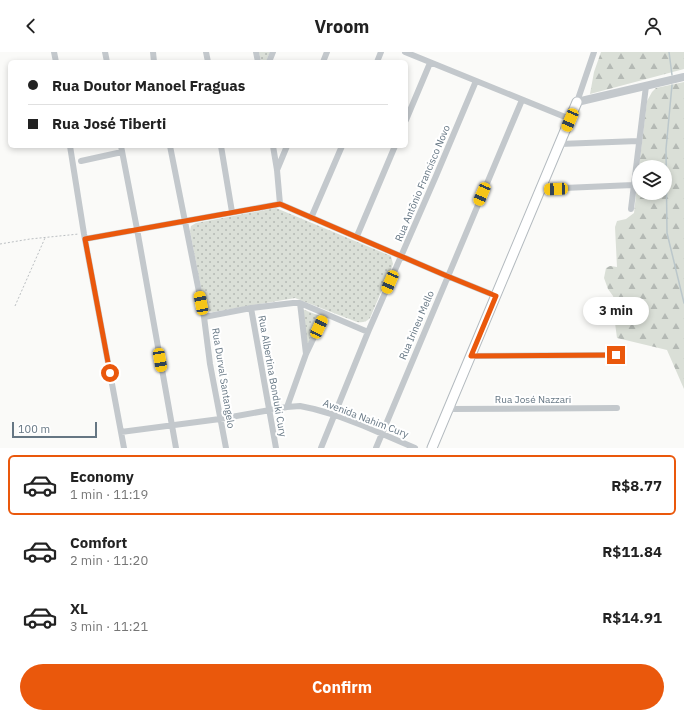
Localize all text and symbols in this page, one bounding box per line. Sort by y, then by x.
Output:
icon: back [20,15,42,37]
text: Vroom [315,15,369,38]
icon: person [642,15,664,37]
text: Rua Doutor Manoel Fraguas [52,76,245,95]
car [560,107,580,133]
text: Rua José Tiberti [52,114,166,133]
street label: Rua Antônio Francisco Novo [392,123,453,243]
map controls [632,160,672,200]
button: layers [632,160,672,200]
car [472,181,492,207]
car [544,183,568,195]
car [380,269,400,295]
street label: Rua Irineu Mello [396,288,437,362]
car [193,290,209,316]
callout: 3 min [583,297,649,325]
text: 3 min [599,302,633,319]
street label: Rua Albertina Bonduki Cury [255,314,290,438]
car [308,314,330,340]
street label: Rua Durval Santangelo [209,327,238,430]
route end [607,346,625,364]
car [152,347,168,373]
route start [101,364,119,382]
street label: Rua José Nazzari [495,393,571,406]
street label: Avenida Nahim Cury [321,396,410,441]
scale bar [12,420,97,439]
text: 100 m [18,422,50,436]
icon: car [22,467,58,503]
text: Economy [70,467,134,486]
text: R$8.77 [611,476,662,495]
text: 1 min · 11:19 [70,486,148,503]
icon: car [22,533,58,569]
text: Comfort [70,533,127,552]
text: R$11.84 [602,542,662,561]
text: 2 min · 11:20 [70,552,148,569]
icon: car [22,599,58,635]
text: XL [70,599,88,618]
text: R$14.91 [602,608,662,627]
text: 3 min · 11:21 [70,618,148,635]
button: Confirm [20,664,664,710]

